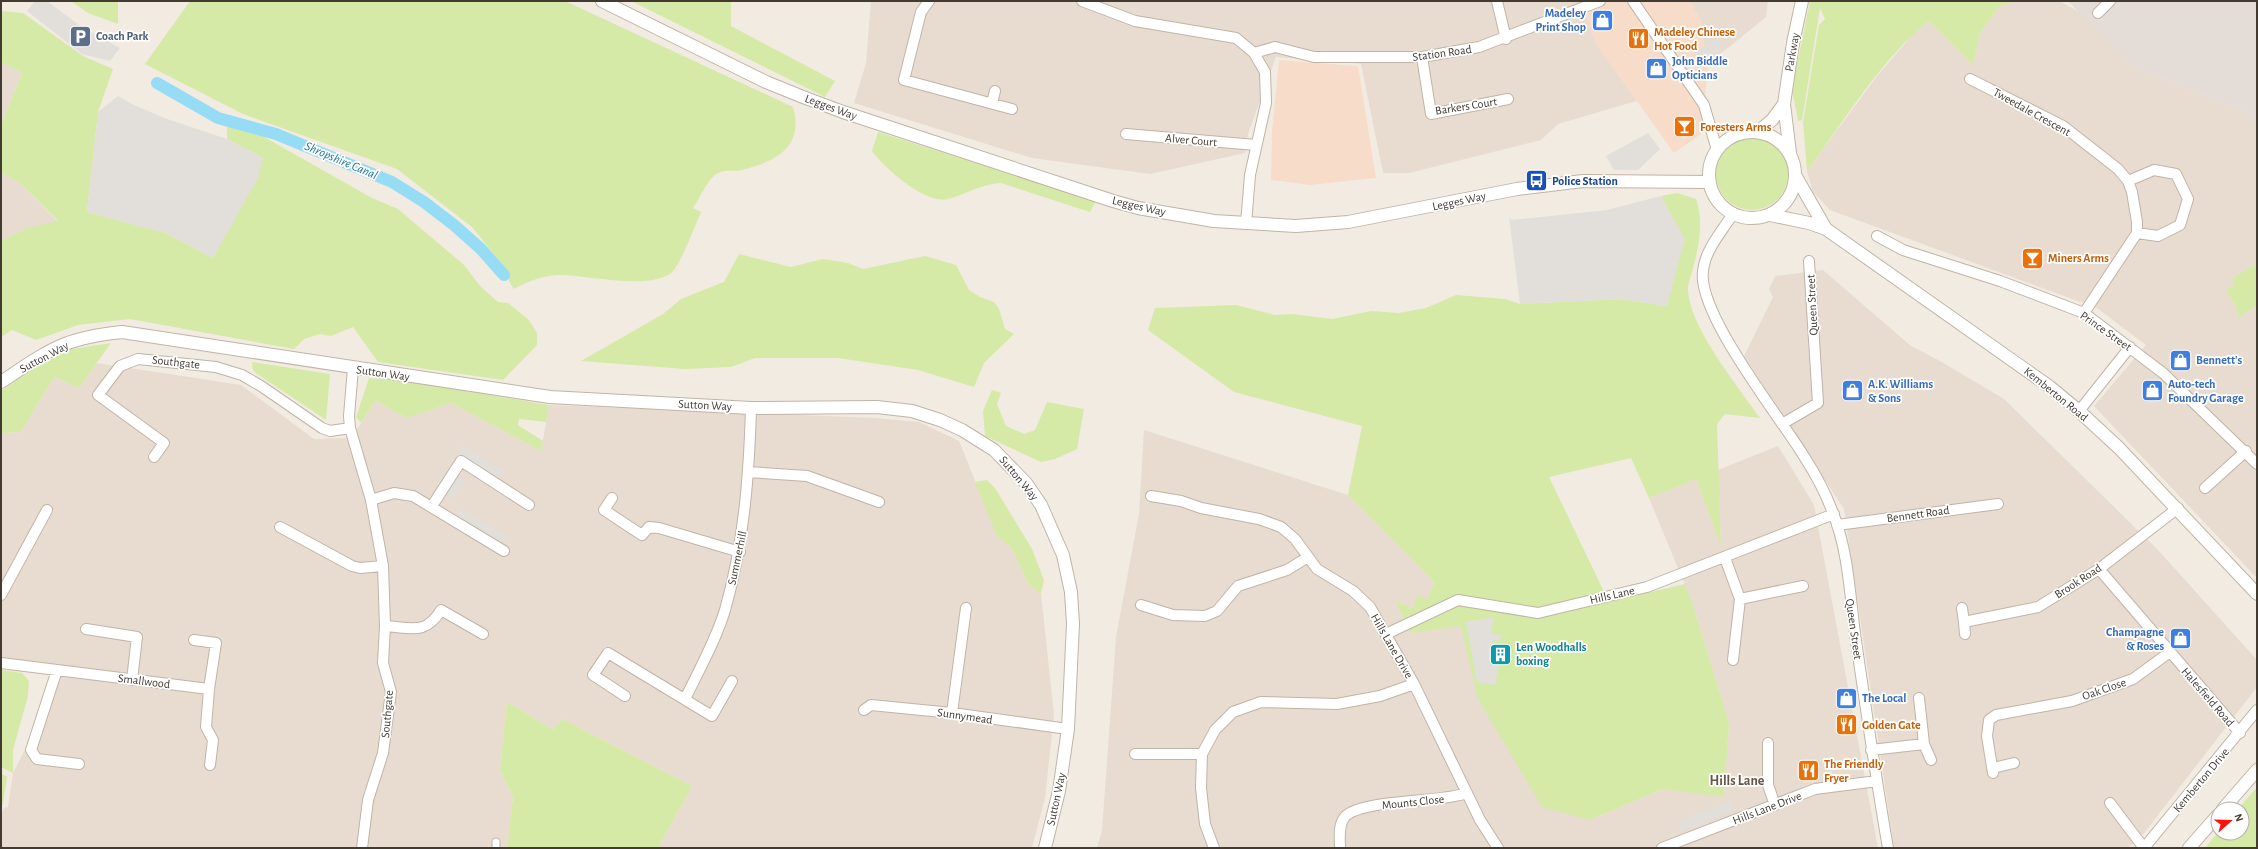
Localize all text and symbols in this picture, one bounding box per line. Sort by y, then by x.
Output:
place label: Madeley Print Shop [1535,7,1587,33]
shop icon: Madeley Print Shop [1589,7,1615,33]
parking icon: Coach Park [67,23,93,49]
restaurant icon: Madeley Chinese Hot Food [1625,26,1651,52]
place label: Madeley Chinese Hot Food [1654,26,1736,52]
place label: Coach Park [96,30,149,42]
street label: Parkway [1783,32,1802,72]
street label: Station Road [1412,43,1472,63]
shop icon: John Biddle Opticians [1643,55,1669,81]
place label: John Biddle Opticians [1672,55,1728,81]
street label: Tweedale Crescent [1991,86,2073,138]
street label: Legges Way [803,92,859,123]
street label: Barkers Court [1434,95,1498,117]
bar icon: Foresters Arms [1671,114,1697,140]
place label: Foresters Arms [1700,121,1772,133]
street label: Alver Court [1165,132,1217,148]
water label: Shropshire Canal [303,140,379,182]
bus stop icon: Police Station [1524,168,1550,194]
place label: Police Station [1552,175,1618,187]
street label: Legges Way [1431,189,1487,214]
street label: Legges Way [1111,194,1167,219]
bar icon: Miners Arms [2019,245,2045,271]
place label: Miners Arms [2048,252,2109,264]
street label: Queen Street [1804,274,1821,336]
street label: Prince Street [2078,309,2134,353]
street label: Sutton Way [17,339,71,376]
shop icon: Bennett's [2168,347,2194,373]
street label: Southgate [152,354,200,370]
place label: Bennett's [2196,354,2242,366]
street label: Sutton Way [355,363,410,384]
street label: Kemberton Road [2022,365,2090,423]
shop icon: A.K. Williams & Sons [1839,378,1865,404]
place label: A.K. Williams & Sons [1868,378,1933,404]
shop icon: Auto-tech Foundry Garage [2139,378,2165,404]
place label: Auto-tech Foundry Garage [2168,378,2244,405]
street label: Sutton Way [678,398,732,413]
street label: Sutton Way [996,454,1041,503]
street label: Bennett Road [1886,504,1950,524]
street label: Summerhill [725,530,749,586]
street label: Brook Road [2052,561,2104,601]
street label: Hills Lane [1588,584,1636,606]
street label: Queen Street [1843,598,1864,660]
street label: Hills Lane Drive [1369,612,1415,680]
place label: Champagne & Roses [2106,626,2164,652]
shop icon: Champagne & Roses [2167,626,2193,652]
building icon: Len Woodhalls boxing [1488,641,1514,667]
place label: Len Woodhalls boxing [1516,641,1587,667]
street label: Halesfield Road [2179,665,2237,729]
street label: Smallwood [117,672,171,690]
street label: Oak Close [2080,676,2128,702]
shop icon: The Local [1833,685,1859,711]
street label: Southgate [379,690,395,738]
place label: The Local [1862,692,1906,704]
street label: Sunnymead [936,706,993,727]
restaurant icon: Golden Gate [1834,712,1860,738]
place label: Golden Gate [1862,719,1921,731]
street label: Kemberton Drive [2171,746,2231,814]
restaurant icon: The Friendly Fryer [1795,758,1821,784]
place label: The Friendly Fryer [1824,758,1884,785]
street label: Sutton Way [1045,771,1068,827]
district label: Hills Lane [1710,774,1765,788]
street label: Hills Lane Drive [1731,789,1803,827]
street label: Mounts Close [1381,793,1445,811]
north arrow [2210,801,2250,841]
text: N [2232,812,2245,823]

